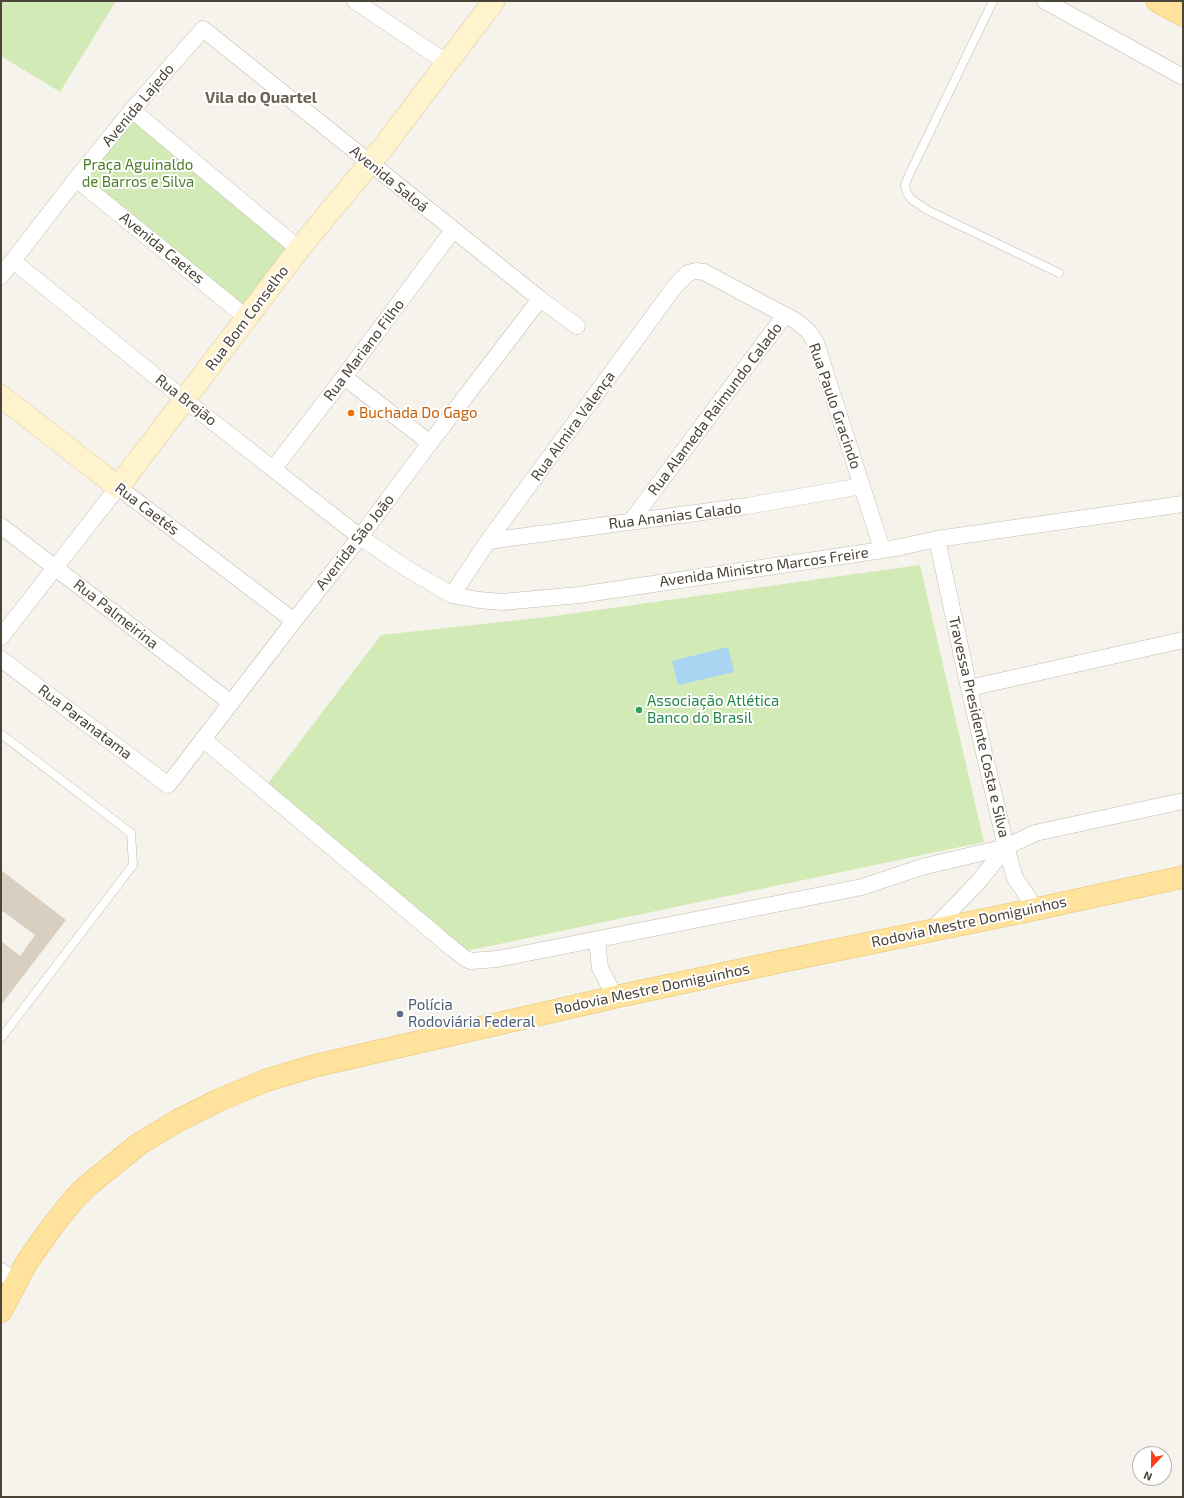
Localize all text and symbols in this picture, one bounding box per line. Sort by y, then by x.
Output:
street label: Avenida Lajedo [98,60,178,150]
district label: Vila do Quartel [205,88,317,108]
street label: Avenida Saloá [346,142,432,216]
park label: Praça Aguinaldo de Barros e Silva [82,156,194,191]
street label: Avenida Caetes [116,208,208,288]
street label: Rua Bom Conselho [202,262,292,374]
street label: Rua Mariano Filho [320,296,408,404]
street label: Rua Alameda Raimundo Calado [644,319,786,499]
street label: Rua Paulo Gracindo [805,341,865,471]
street label: Rua Almira Valença [527,368,619,484]
street label: Rua Brejão [152,370,220,430]
place label: Buchada Do Gago [359,404,478,422]
marker: Buchada Do Gago [346,408,356,418]
street label: Rua Caetés [111,479,183,539]
street label: Avenida São João [312,491,398,593]
street label: Rua Ananias Calado [607,499,743,533]
street label: Avenida Ministro Marcos Freire [658,543,870,591]
street label: Rua Palmeirina [70,575,162,653]
street label: Travessa Presidente Costa e Silva [945,615,1013,839]
street label: Rua Paranatama [34,681,136,763]
place label: Associação Atlética Banco do Brasil [647,692,779,727]
marker: Associação Atlética Banco do Brasil [634,705,644,715]
street label: Rodovia Mestre Domiguinhos [870,892,1068,952]
street label: Rodovia Mestre Domiguinhos [553,959,751,1019]
place label: Polícia Rodoviária Federal [408,996,535,1031]
marker: Polícia Rodoviária Federal [395,1009,405,1019]
north arrow [1132,1446,1172,1486]
text: N [1142,1469,1154,1484]

